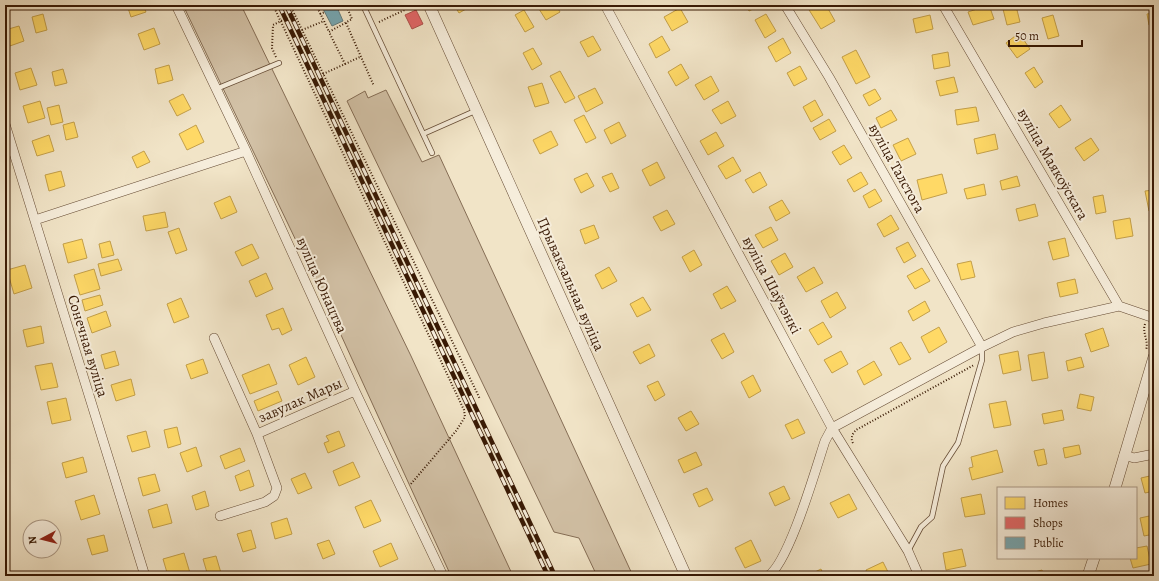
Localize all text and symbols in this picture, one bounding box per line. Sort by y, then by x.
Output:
scale bar [1009,22,1082,48]
text: 50 m [1015,28,1039,44]
street label: вуліца Маякоўскага [1013,104,1093,224]
street label: вуліца Талстога [864,120,930,216]
street label: Прывакзальная вуліца [532,214,610,354]
street label: вуліца Шаўчэнкі [738,233,806,337]
street label: вуліца Юнацтва [292,234,352,336]
street label: Сонечная вуліца [63,292,113,400]
street label: завулак Мары [255,373,345,427]
legend [997,487,1137,559]
text: Homes [1033,495,1068,511]
text: Shops [1033,515,1063,531]
north arrow [22,519,62,559]
text: N [25,535,41,545]
text: Public [1033,535,1064,551]

